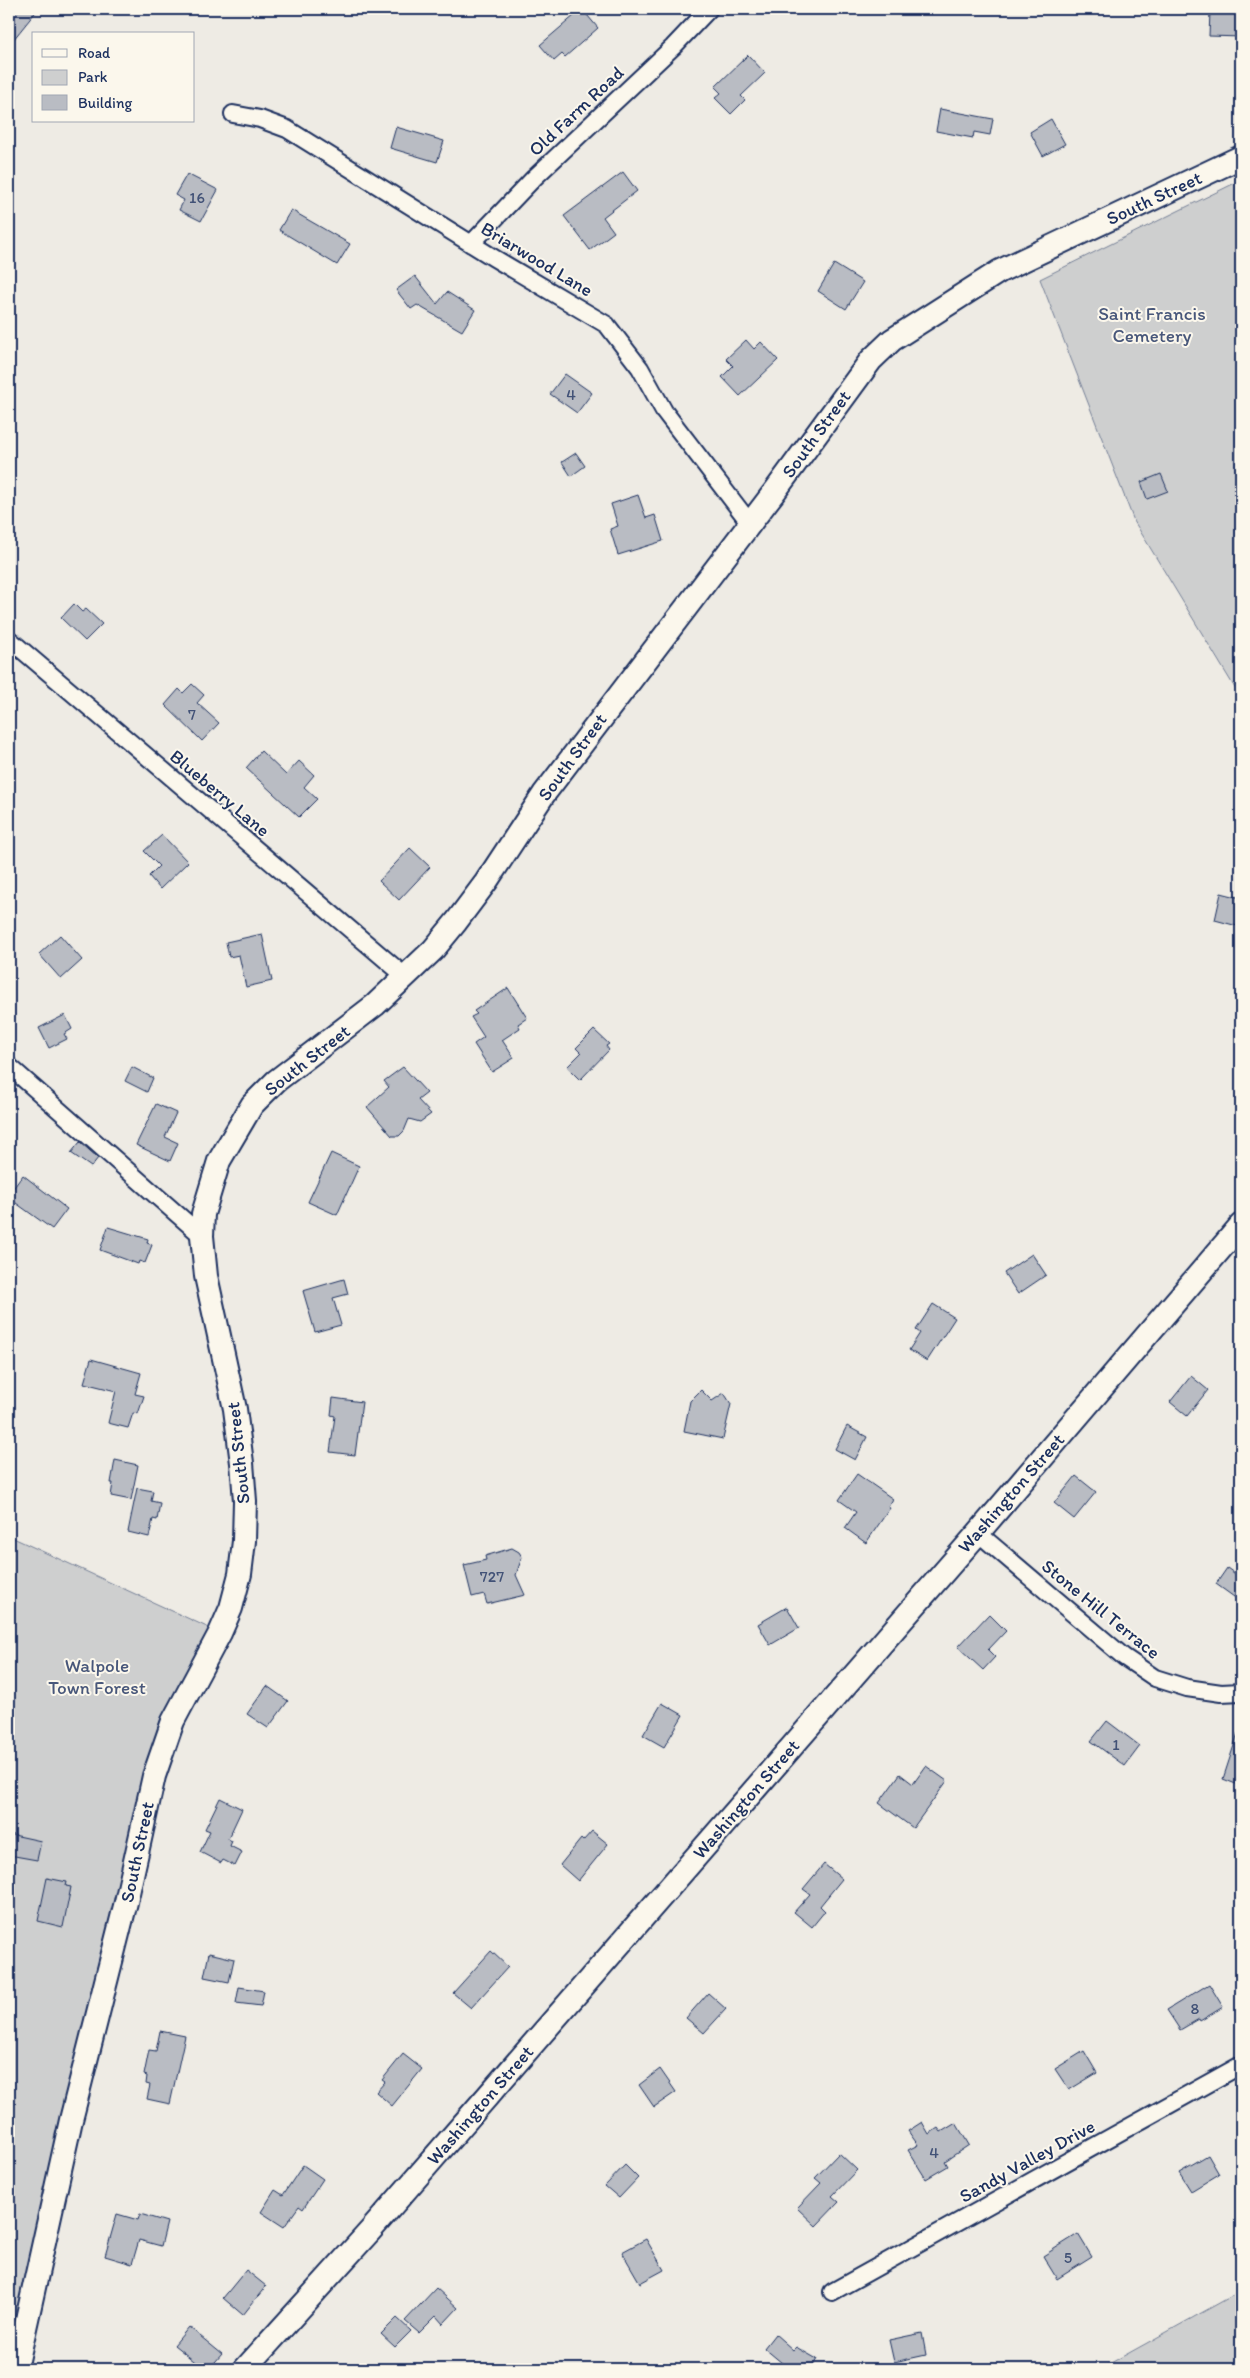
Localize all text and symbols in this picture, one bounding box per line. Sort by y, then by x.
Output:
legend [32,32,195,122]
text: Road [78,44,111,62]
street label: Old Farm Road [524,61,628,161]
text: Park [78,68,108,86]
text: Building [78,94,132,112]
street label: South Street [1103,166,1205,230]
house number: 16 [189,188,205,207]
street label: Briarwood Lane [477,217,597,301]
park label: Saint Francis Cemetery [1098,302,1206,347]
house number: 4 [566,385,576,404]
street label: South Street [777,386,855,482]
house number: 7 [188,705,196,724]
street label: South Street [533,709,611,805]
street label: Blueberry Lane [165,744,275,842]
street label: South Street [260,1019,354,1101]
street label: South Street [221,1401,255,1505]
street label: Washington Street [953,1428,1069,1558]
street label: Stone Hill Terrace [1037,1554,1165,1664]
house number: 727 [480,1567,504,1586]
park label: Walpole Town Forest [48,1654,146,1699]
street label: Washington Street [688,1734,804,1864]
house number: 1 [1112,1735,1120,1754]
street label: South Street [115,1799,159,1905]
house number: 8 [1191,1999,1200,2018]
street label: Washington Street [422,2040,538,2170]
street label: Sandy Valley Drive [955,2114,1099,2208]
house number: 4 [929,2143,939,2162]
house number: 5 [1064,2248,1072,2267]

